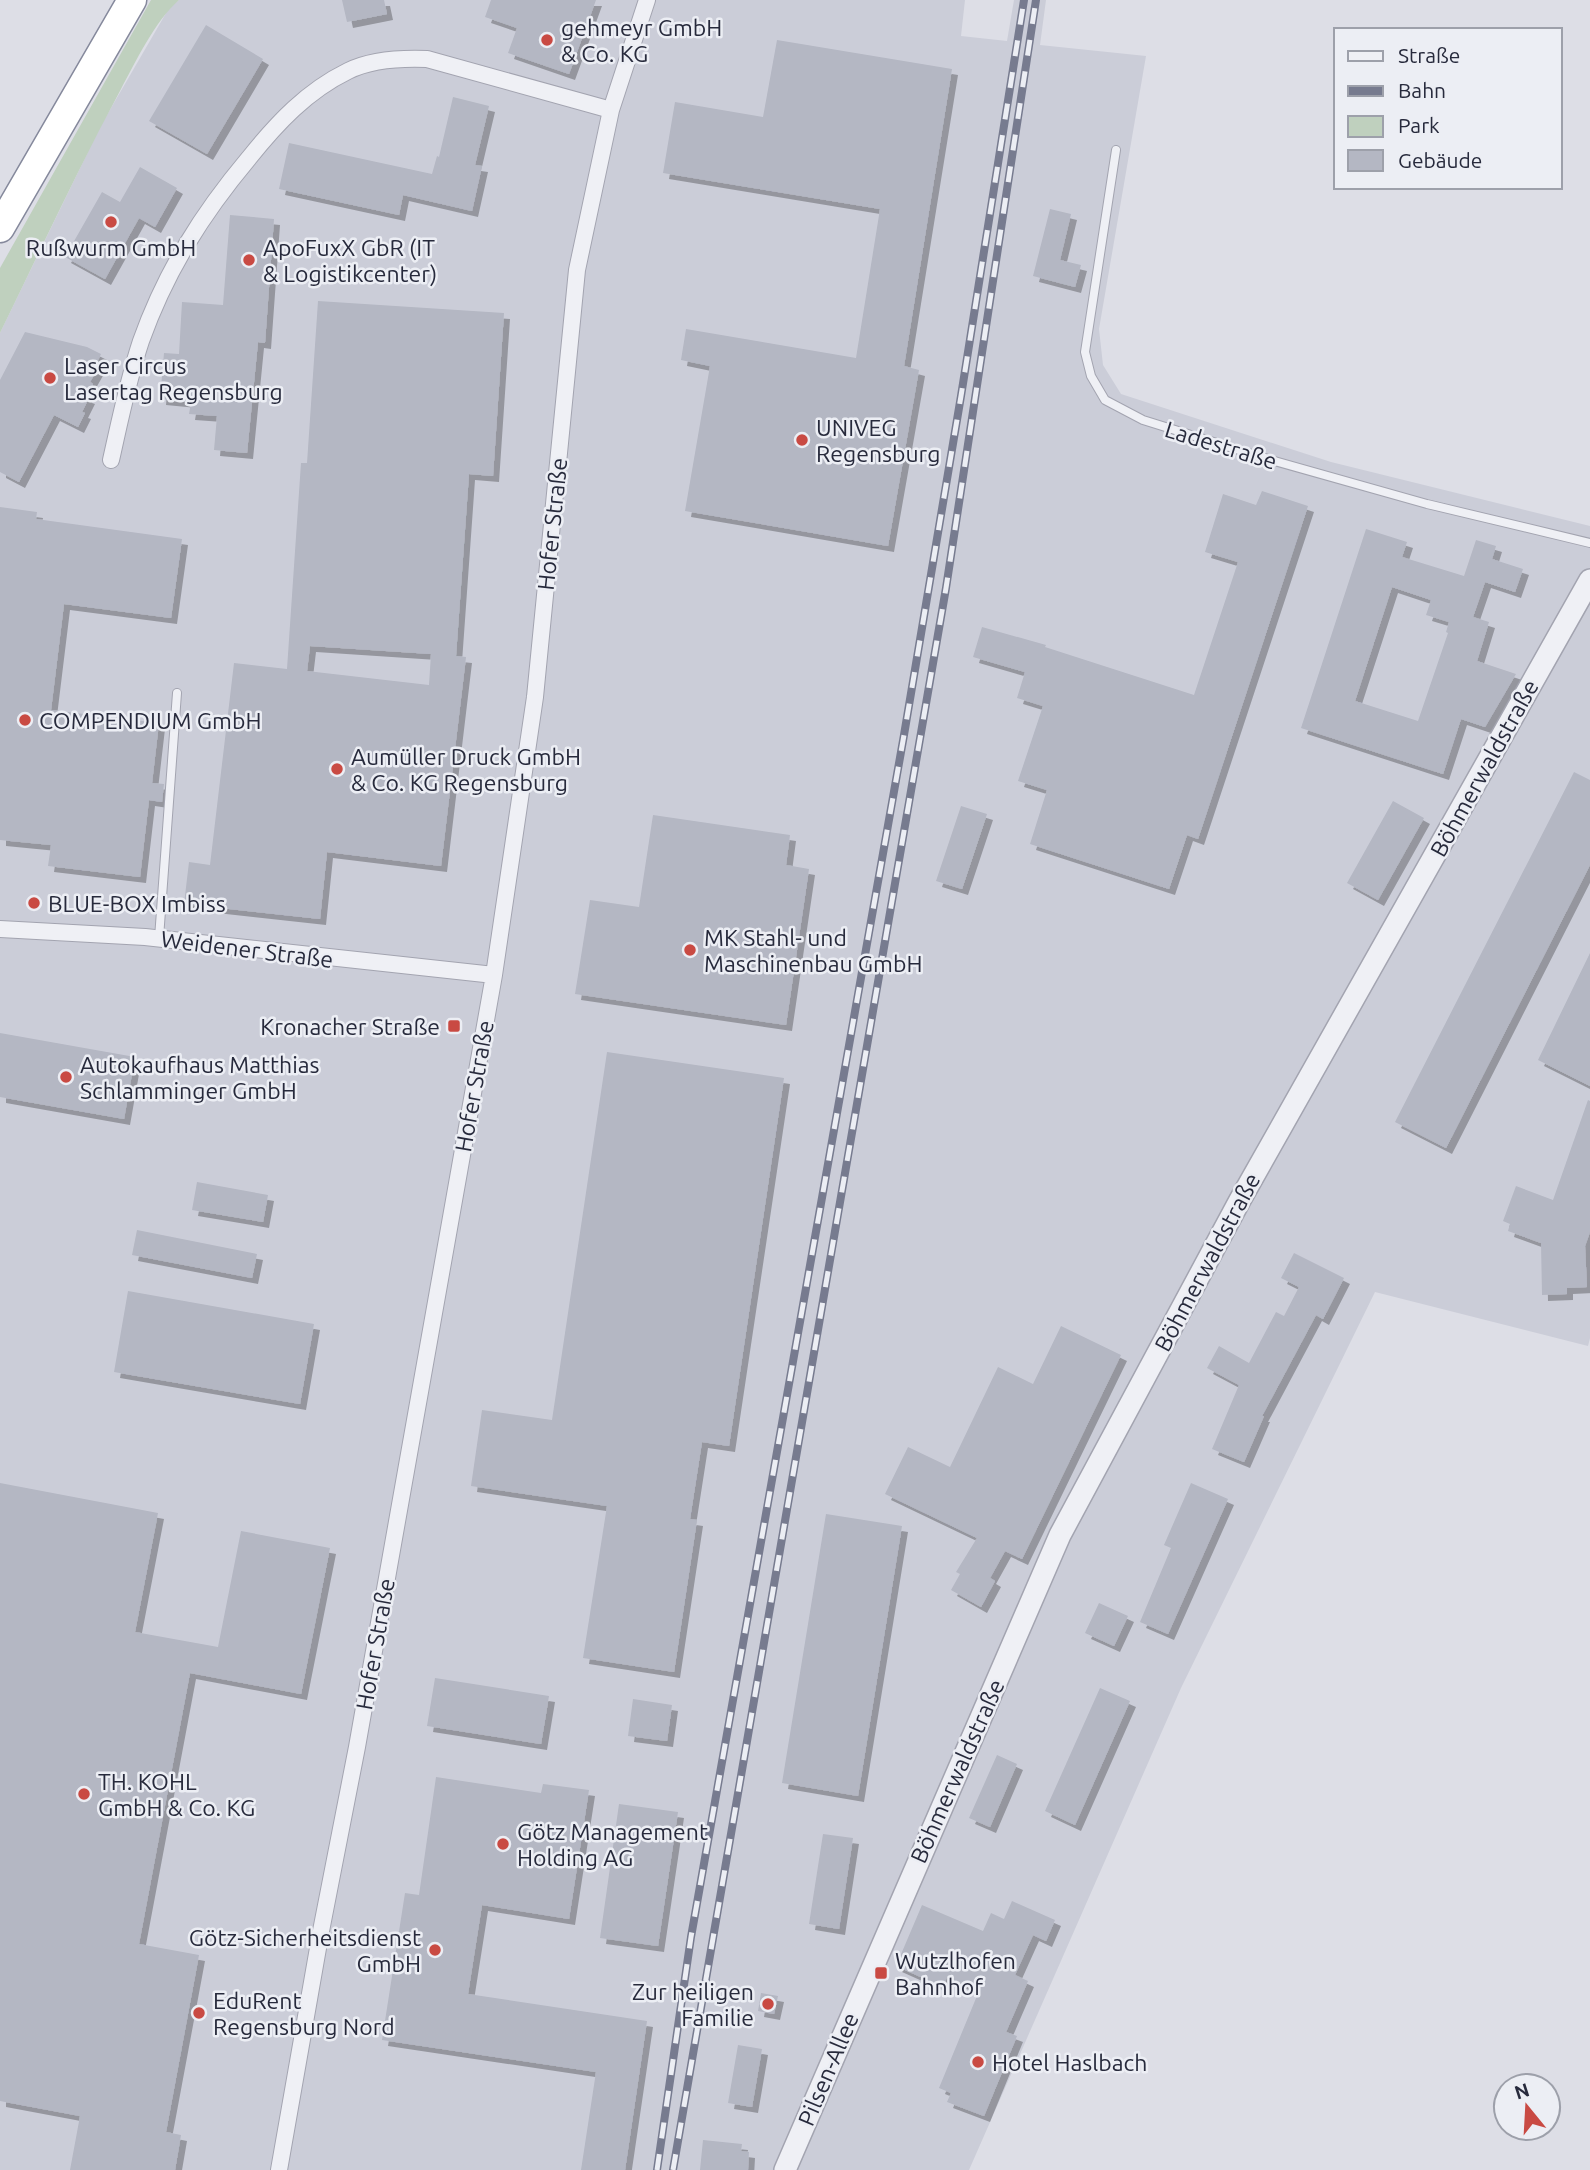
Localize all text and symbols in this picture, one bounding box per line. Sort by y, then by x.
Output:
place label: gehmeyr GmbH & Co. KG [561,15,722,66]
legend [1334,28,1562,189]
marker: gehmeyr GmbH & Co. KG [539,32,555,48]
text: Straße [1398,43,1460,67]
text: Bahn [1398,78,1446,102]
text: Park [1398,113,1440,137]
text: Gebäude [1398,148,1482,172]
marker: Rußwurm GmbH [103,214,119,230]
place label: Rußwurm GmbH [26,235,196,260]
place label: ApoFuxX GbR (IT & Logistikcenter) [263,235,437,287]
marker: ApoFuxX GbR (IT & Logistikcenter) [241,252,257,268]
place label: Laser Circus Lasertag Regensburg [64,353,283,404]
marker: Laser Circus Lasertag Regensburg [42,370,58,386]
place label: UNIVEG Regensburg [816,415,941,466]
street label: Ladestraße [1162,416,1280,474]
marker: UNIVEG Regensburg [794,432,810,448]
street label: Hofer Straße [533,457,571,591]
street label: Böhmerwaldstraße [1425,675,1543,861]
place label: COMPENDIUM GmbH [39,708,261,733]
marker: COMPENDIUM GmbH [17,712,33,728]
place label: Aumüller Druck GmbH & Co. KG Regensburg [351,744,581,795]
marker: Aumüller Druck GmbH & Co. KG Regensburg [329,761,345,777]
place label: BLUE-BOX Imbiss [48,891,226,916]
marker: BLUE-BOX Imbiss [26,895,42,911]
place label: MK Stahl- und Maschinenbau GmbH [704,925,922,976]
street label: Weidener Straße [159,926,335,972]
marker: MK Stahl- und Maschinenbau GmbH [682,942,698,958]
place label: Kronacher Straße [260,1014,440,1039]
marker: Kronacher Straße [446,1018,462,1034]
street label: Hofer Straße [450,1018,498,1154]
place label: Autokaufhaus Matthias Schlamminger GmbH [80,1052,320,1103]
marker: Autokaufhaus Matthias Schlamminger GmbH [58,1069,74,1085]
street label: Böhmerwaldstraße [1149,1169,1265,1355]
street label: Hofer Straße [351,1576,399,1712]
street label: Böhmerwaldstraße [905,1675,1009,1867]
place label: TH. KOHL GmbH & Co. KG [98,1769,255,1820]
marker: TH. KOHL GmbH & Co. KG [76,1786,92,1802]
place label: Götz Management Holding AG [517,1819,708,1870]
marker: Götz Management Holding AG [495,1836,511,1852]
place label: Götz-Sicherheitsdienst GmbH [189,1925,421,1976]
marker: Götz-Sicherheitsdienst GmbH [427,1942,443,1958]
place label: Wutzlhofen Bahnhof [895,1948,1016,1999]
marker: Wutzlhofen Bahnhof [873,1965,889,1981]
place label: Zur heiligen Familie [632,1979,754,2030]
place label: EduRent Regensburg Nord [213,1988,395,2039]
marker: Zur heiligen Familie [760,1996,776,2012]
marker: EduRent Regensburg Nord [191,2005,207,2021]
street label: Pilsen-Allee [793,2009,863,2129]
place label: Hotel Haslbach [992,2050,1147,2075]
marker: Hotel Haslbach [970,2054,986,2070]
north arrow [1492,2072,1562,2142]
text: N [1512,2078,1532,2103]

